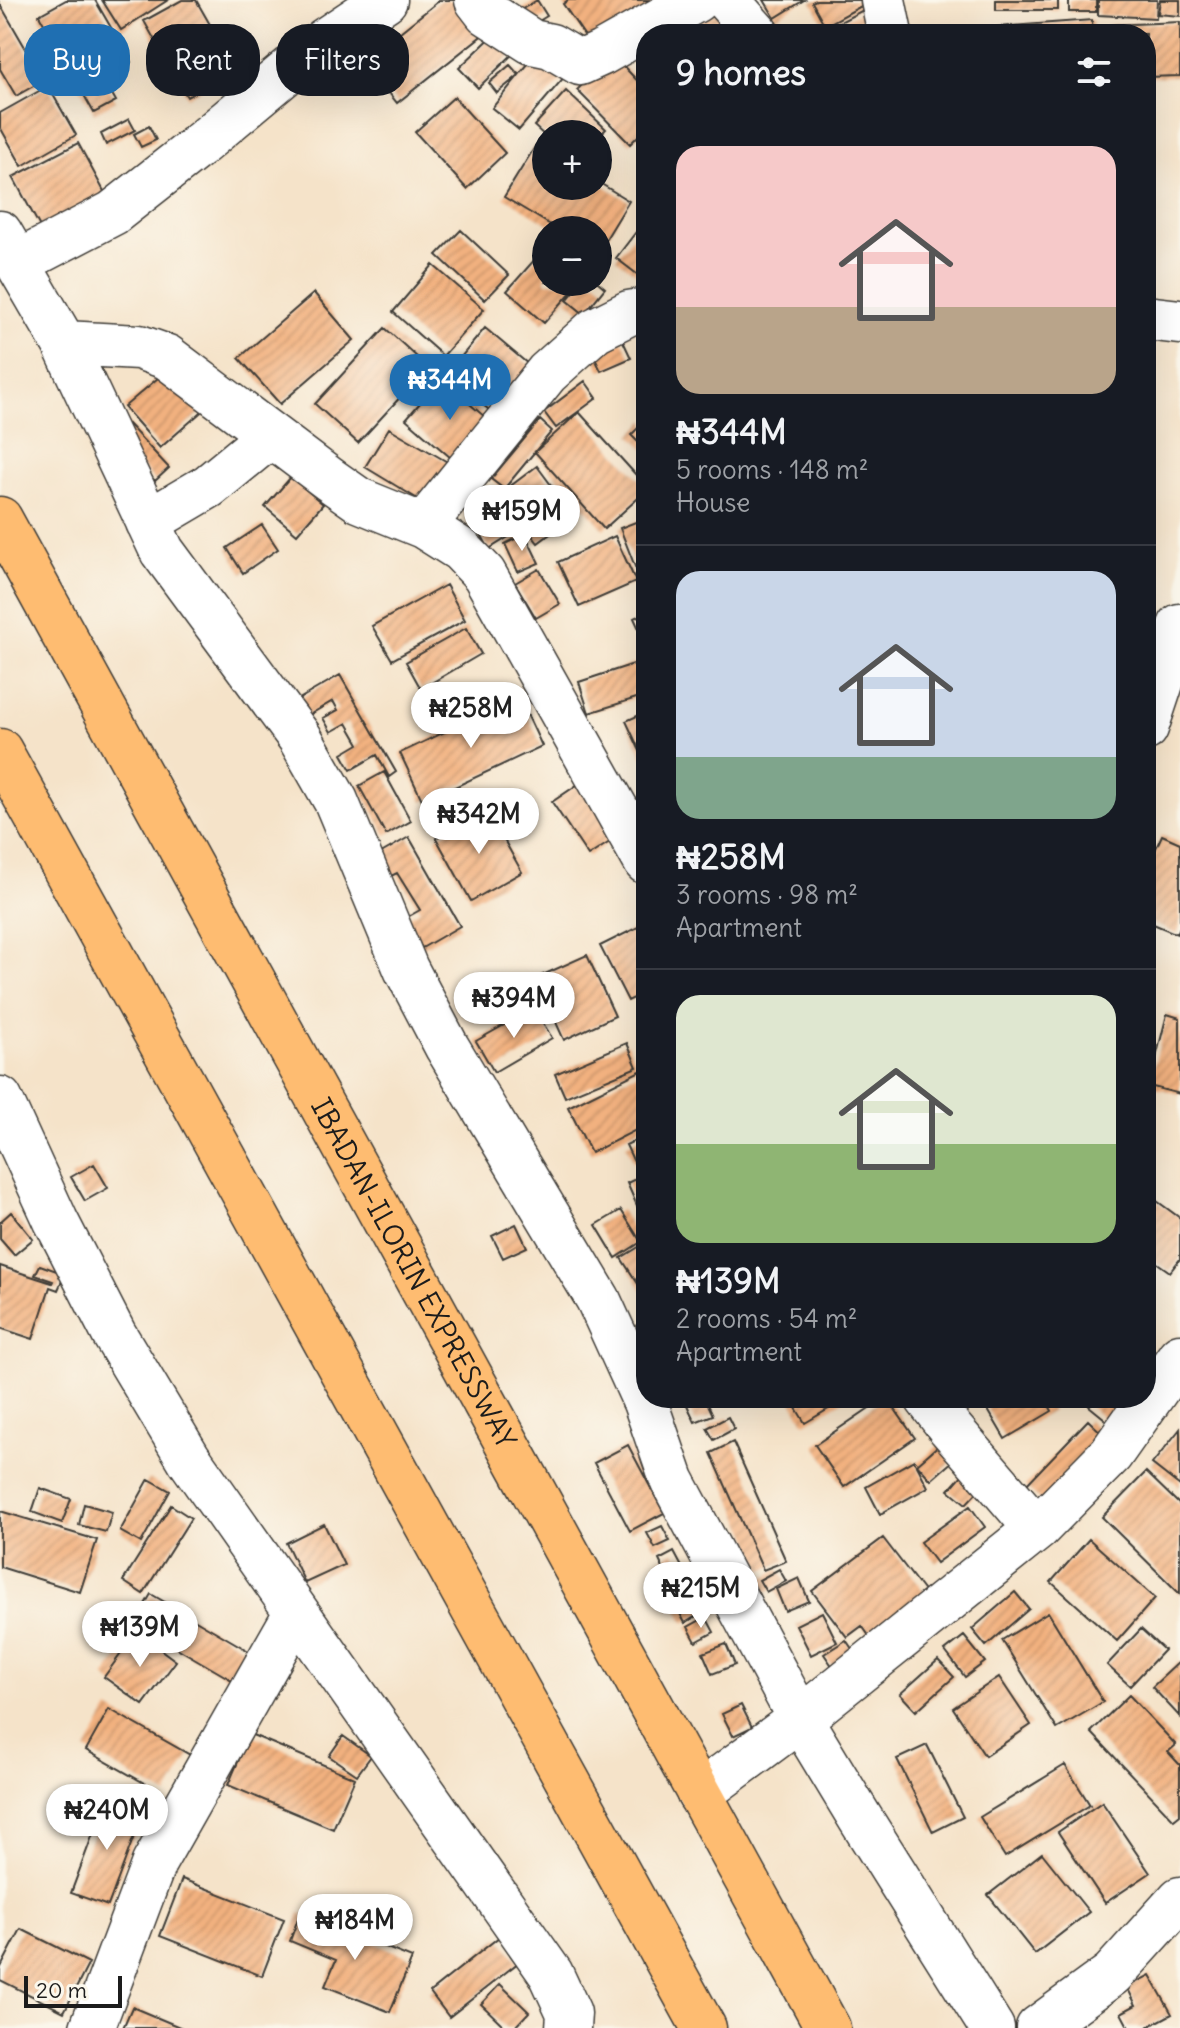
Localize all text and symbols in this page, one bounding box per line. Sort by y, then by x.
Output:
chip: Buy [24,24,130,96]
chip: Rent [146,24,260,96]
chip: Filters [276,24,409,96]
icon: filters [1072,50,1116,94]
text: 9 homes [676,51,806,94]
map controls [532,120,612,296]
button: + [532,120,612,200]
icon: home [824,198,968,342]
button: − [532,216,612,296]
pin: ₦344M [394,354,506,422]
text: ₦344M [408,363,492,396]
text: ₦344M [676,410,787,453]
text: 5 rooms · 148 m² [676,453,869,486]
pin: ₦159M [466,485,578,553]
text: House [676,486,750,519]
text: ₦159M [482,494,562,527]
icon: home [824,623,968,767]
pin: ₦258M [415,682,527,750]
text: ₦258M [429,691,513,724]
pin: ₦342M [423,788,535,856]
text: ₦342M [437,797,521,830]
text: ₦258M [676,835,786,878]
text: 3 rooms · 98 m² [676,878,858,911]
text: Apartment [676,911,802,944]
pin: ₦394M [458,972,570,1040]
text: ₦394M [472,981,556,1014]
icon: home [824,1047,968,1191]
street label: IBADAN-ILORIN EXPRESSWAY [303,1092,525,1455]
text: ₦139M [676,1259,781,1302]
text: 2 rooms · 54 m² [676,1302,858,1335]
text: Apartment [676,1335,802,1368]
pin: ₦215M [645,1562,757,1630]
text: ₦215M [661,1571,741,1604]
pin: ₦139M [84,1601,196,1669]
text: ₦139M [100,1610,180,1643]
pin: ₦240M [51,1784,163,1852]
text: ₦240M [64,1793,150,1826]
pin: ₦184M [299,1894,411,1962]
text: ₦184M [315,1903,395,1936]
scale bar [24,1972,122,2008]
text: 20 m [36,1976,87,2004]

